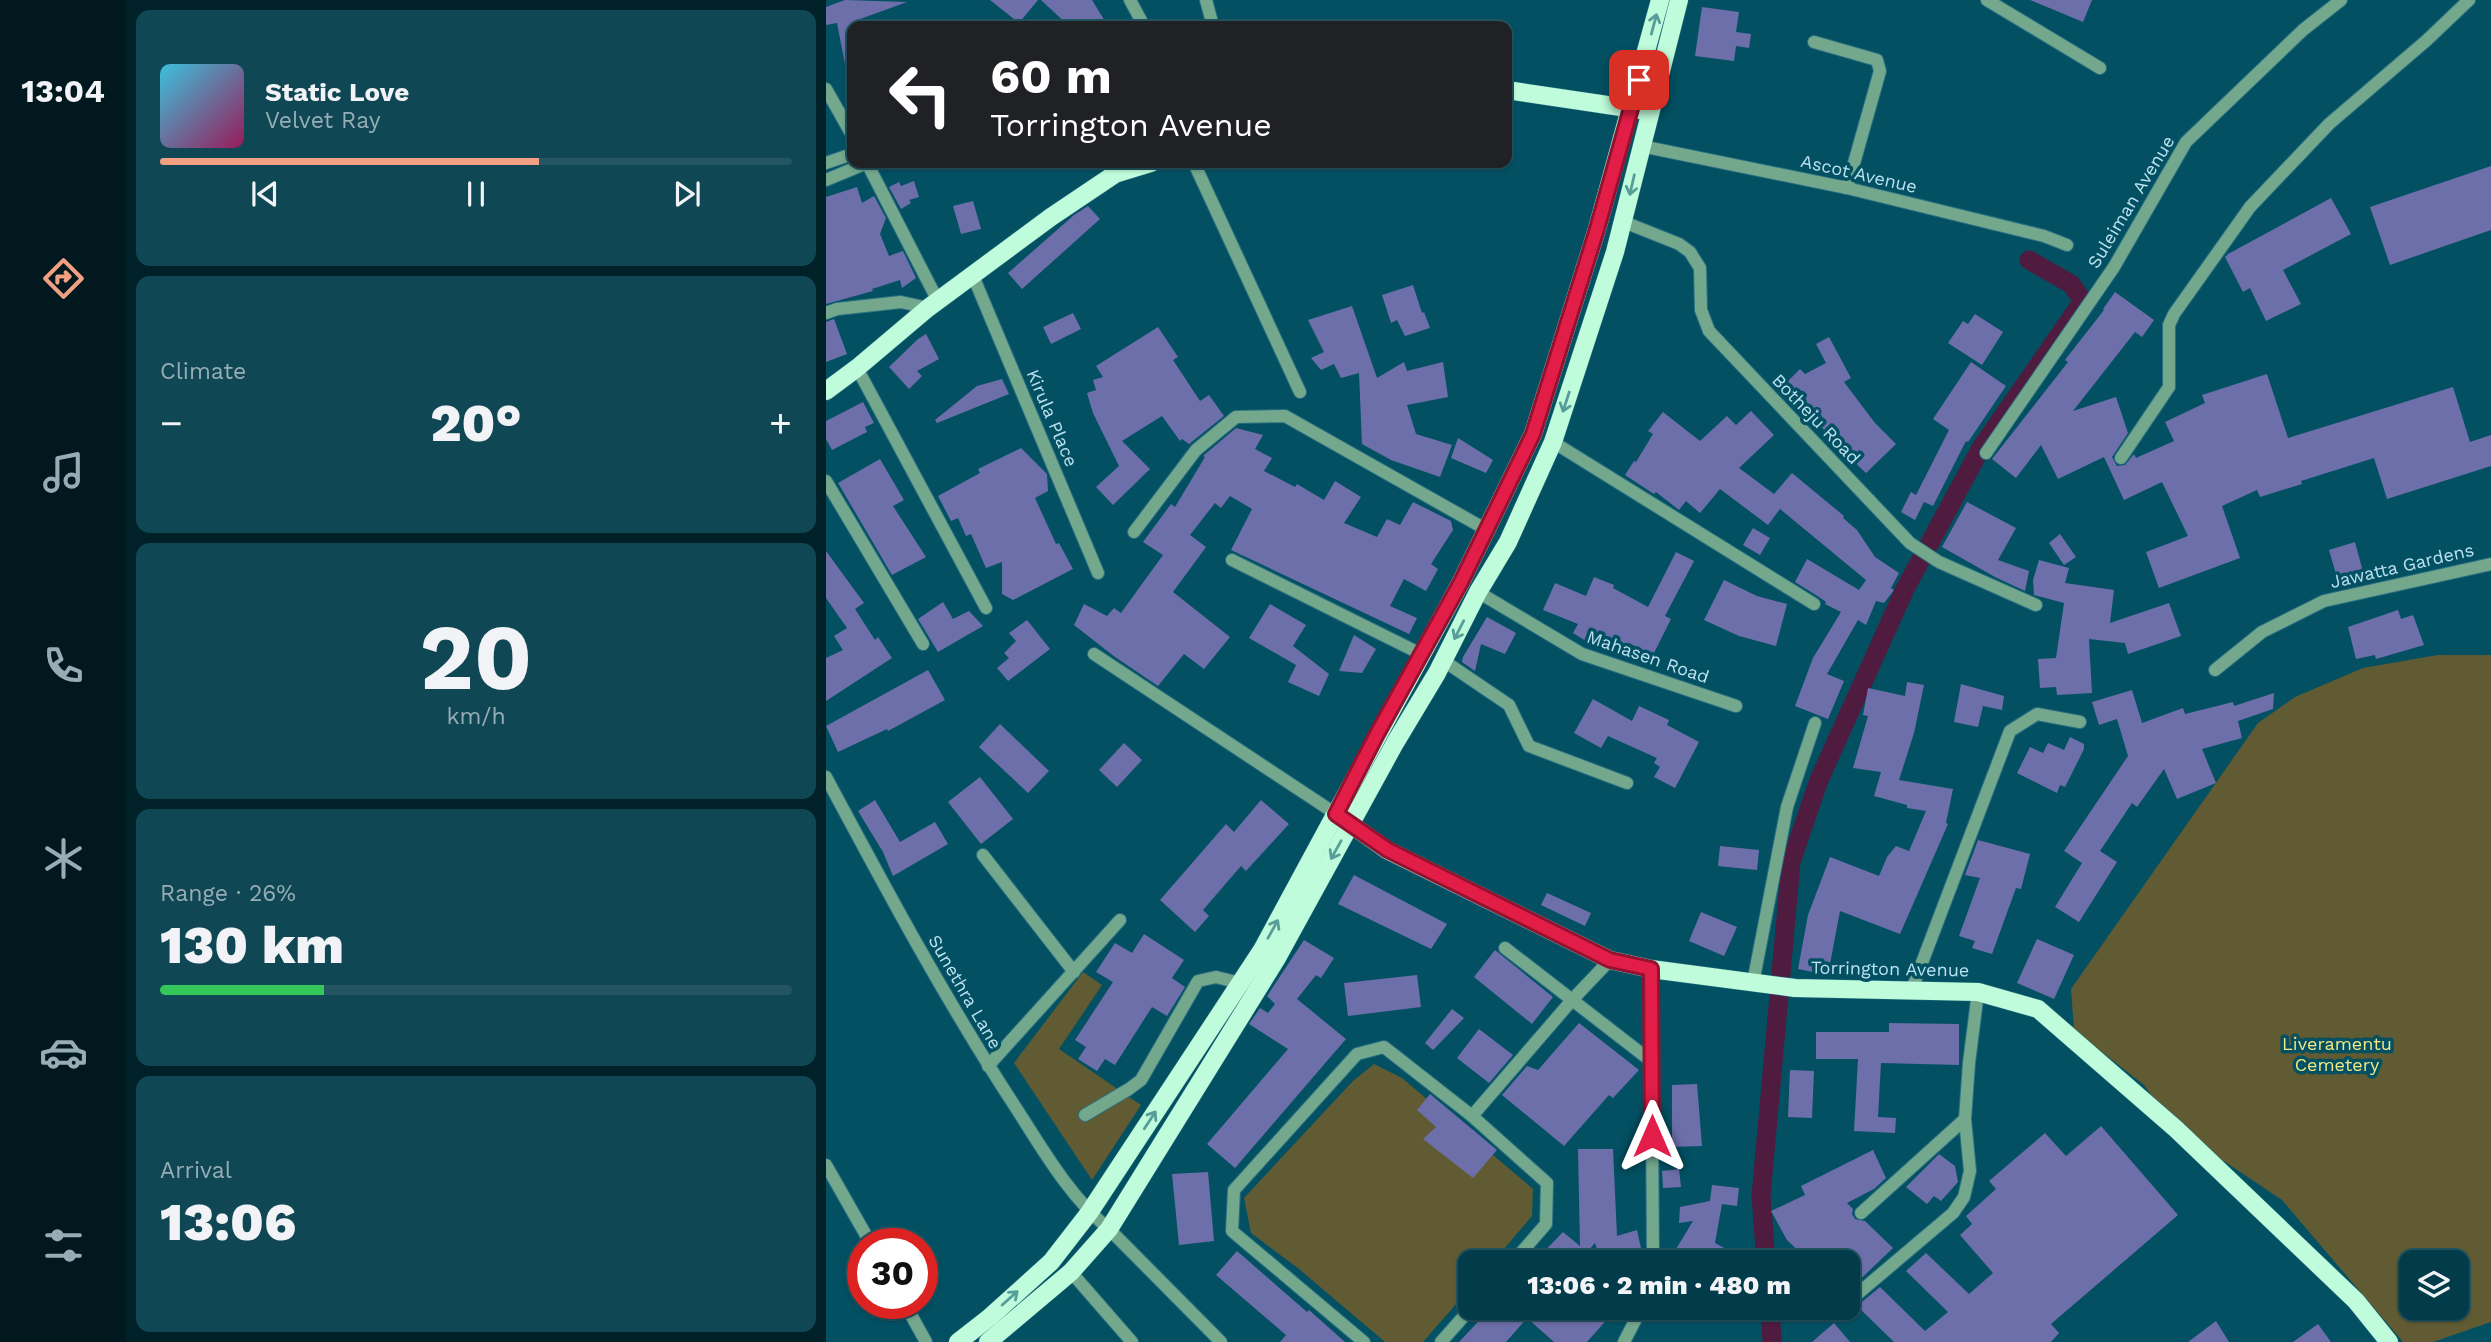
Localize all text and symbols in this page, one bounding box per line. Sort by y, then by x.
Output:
one-way arrow [1648,13,1661,36]
text: 60 m [990,47,1112,105]
icon: left [875,49,966,140]
pin [1609,50,1669,110]
icon: arrive [1620,61,1658,99]
text: 13:04 [21,72,105,110]
text: Static Love [265,77,409,107]
text: Torrington Avenue [990,106,1272,144]
text: Velvet Ray [265,107,381,134]
street label: Suleiman Avenue [2083,132,2178,272]
street label: Ascot Avenue [1799,150,1919,197]
one-way arrow [1625,173,1639,196]
icon: previous [246,175,284,213]
icon: pause [457,175,495,213]
icon: next [668,175,706,213]
icon: directions [39,254,88,303]
text: Climate [160,358,246,385]
street label: Kirula Place [1023,366,1082,470]
street label: Botheju Road [1768,369,1865,468]
one-way arrow [1559,391,1571,413]
text: 20° [430,393,522,454]
text: − [160,401,183,445]
text: + [769,401,792,445]
icon: music [39,448,88,497]
street label: Jawatta Gardens [2328,539,2476,592]
text: 20 [420,604,532,711]
one-way arrow [1452,619,1466,640]
street label: Mahasen Road [1584,626,1712,687]
icon: phone [39,641,88,690]
text: km/h [446,703,506,730]
icon: climate [39,834,88,883]
one-way arrow [1329,839,1343,860]
text: Range · 26% [160,880,296,907]
text: 130 km [160,915,344,976]
one-way arrow [1267,919,1280,940]
street label: Sunethra Lane [924,931,1007,1052]
street label: Torrington Avenue [1811,957,1969,980]
icon: car [39,1028,88,1077]
park label: Liveramentu Cemetery [2282,1033,2392,1075]
position arrow [1615,1099,1689,1173]
one-way arrow [1143,1111,1157,1131]
text: Arrival [160,1157,232,1184]
text: 13:06 [160,1192,296,1253]
icon: filters [39,1221,88,1270]
speed limit sign: 30 [847,1228,938,1319]
map controls [2399,1250,2469,1320]
button: layers [2399,1250,2469,1320]
text: 13:06 · 2 min · 480 m [1527,1270,1791,1300]
one-way arrow [1001,1291,1019,1307]

